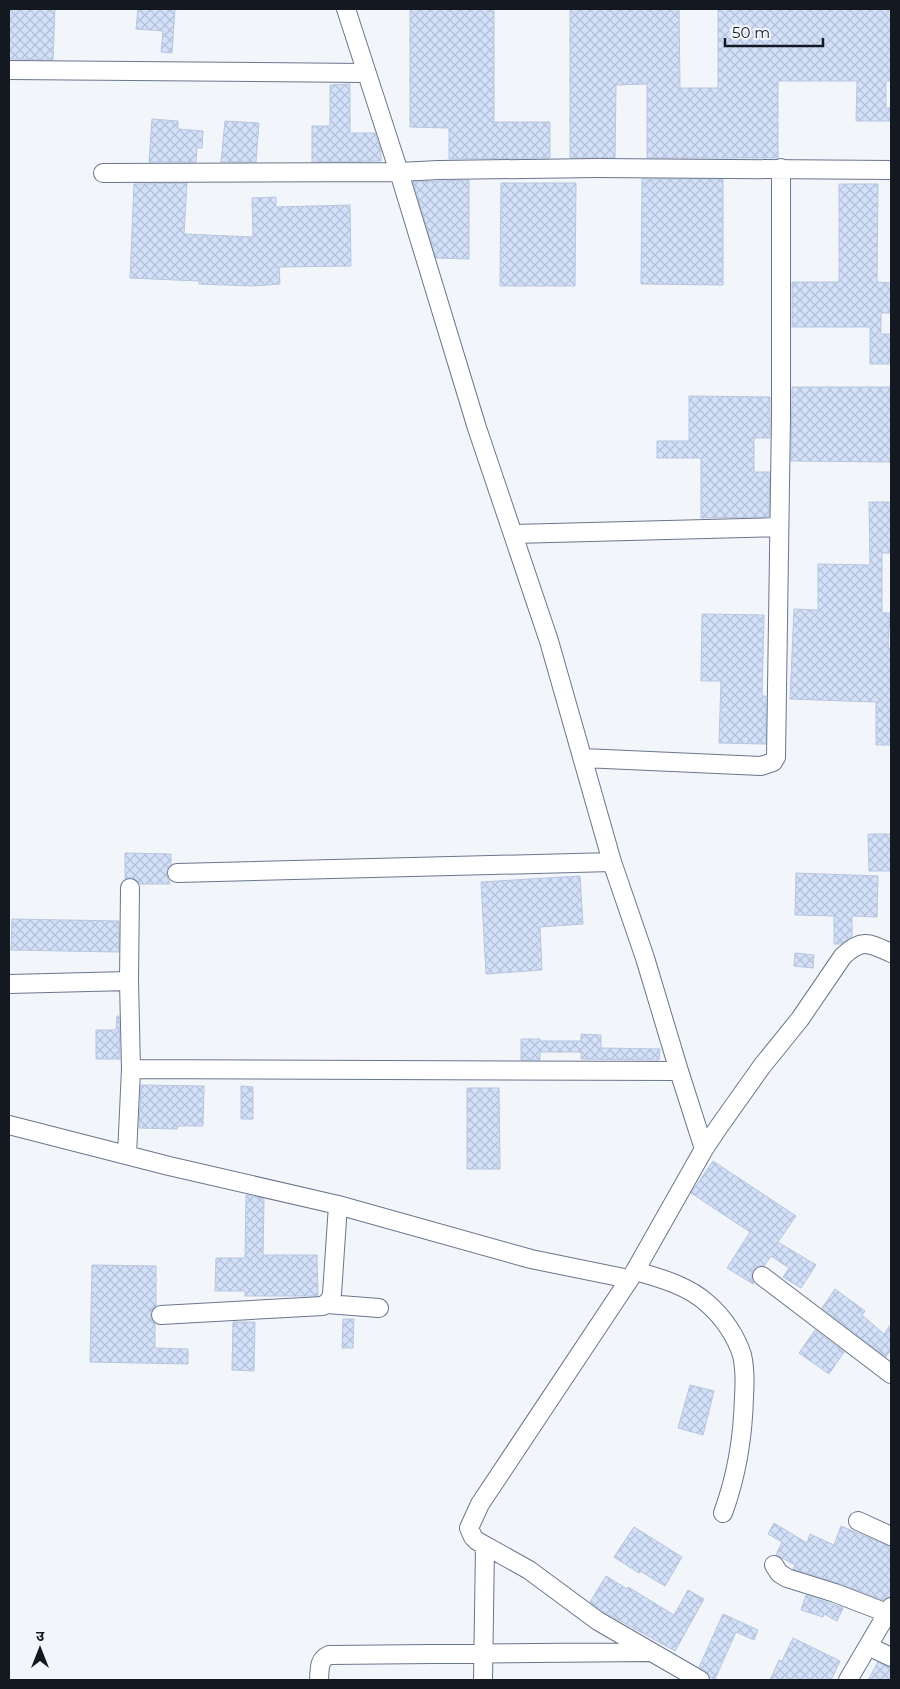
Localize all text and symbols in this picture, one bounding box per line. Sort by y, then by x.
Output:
scale bar [725,15,822,47]
text: 50 m [732,23,770,42]
north arrow [15,1624,65,1674]
text: उ [36,1627,45,1645]

